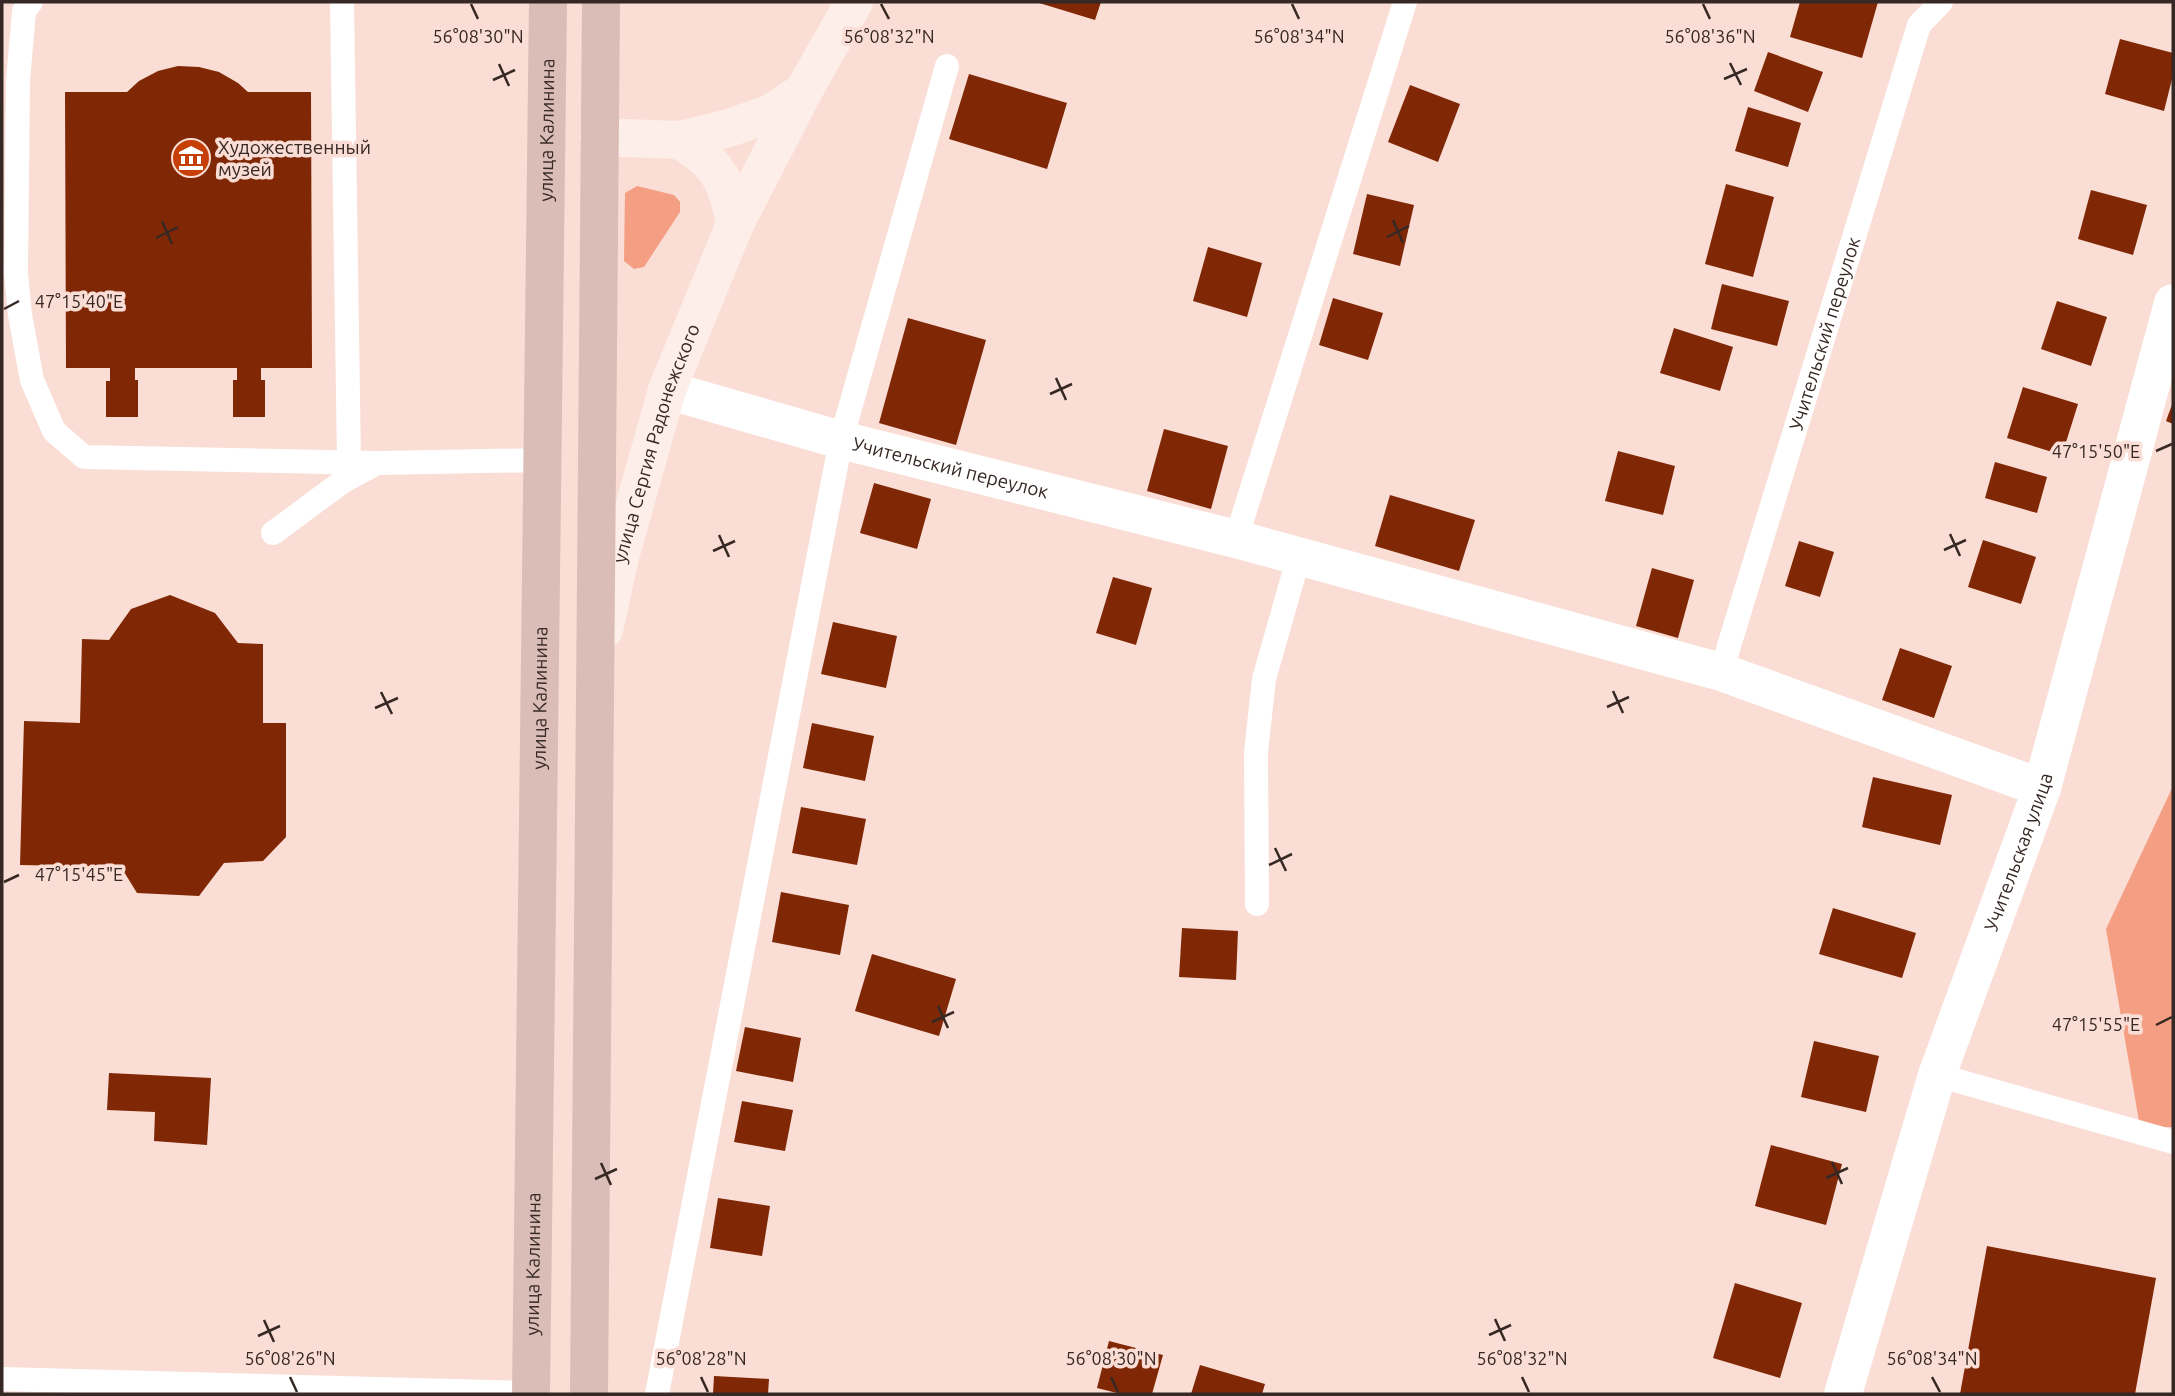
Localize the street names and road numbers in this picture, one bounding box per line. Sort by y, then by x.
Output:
street label: улица Калинина [535,58,558,202]
street label: Учительский переулок [1785,234,1865,433]
street label: улица Сергия Радонежского [608,320,704,565]
street label: Учительский переулок [850,432,1051,503]
street label: улица Калинина [528,626,551,770]
street label: Учительская улица [1980,770,2057,934]
street label: улица Калинина [521,1192,544,1336]

